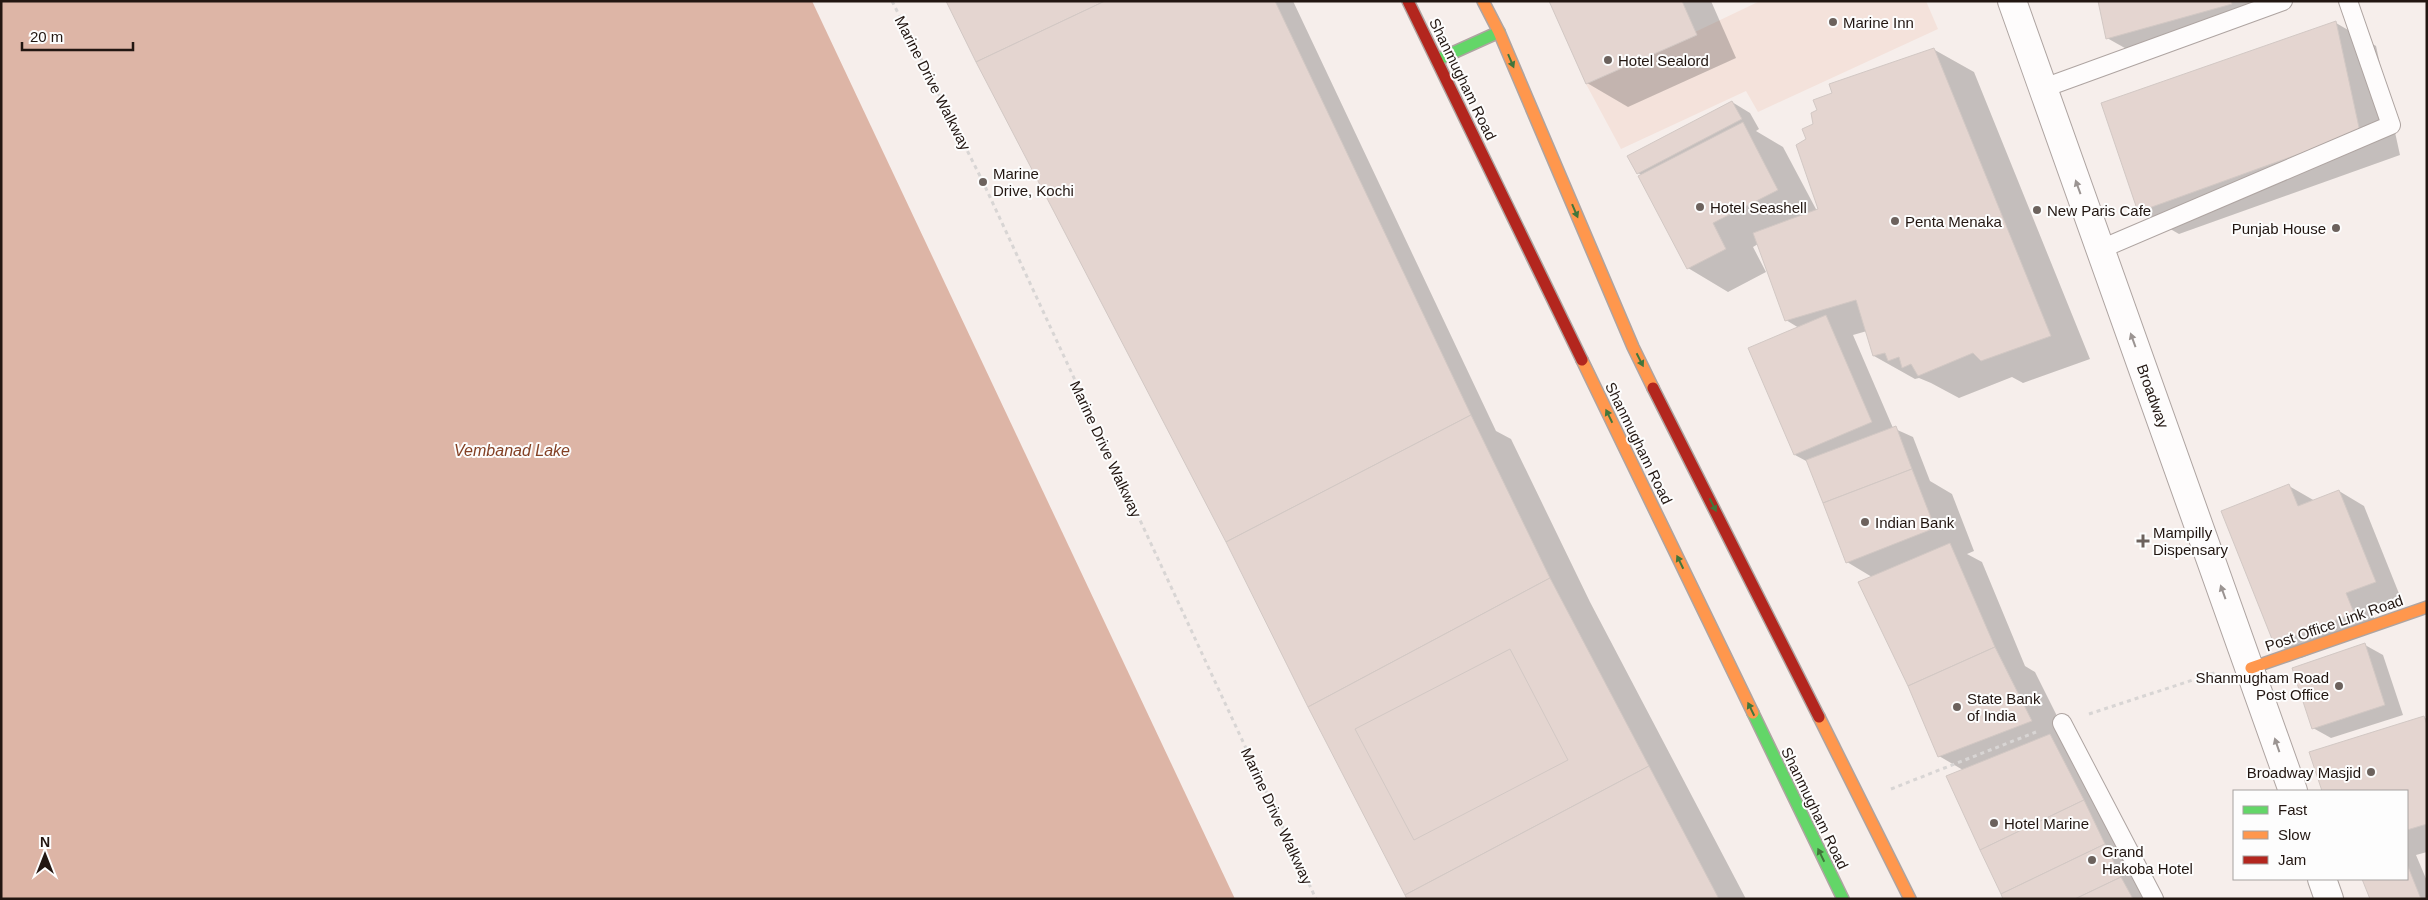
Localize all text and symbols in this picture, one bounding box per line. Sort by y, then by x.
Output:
street label: Marine Drive Walkway [892,13,975,154]
place label: Marine Inn [1843,14,1914,31]
street label: Shanmugham Road [1426,15,1500,143]
marker: Marine Inn [1827,16,1839,28]
scale bar [22,20,134,52]
text: 20 m [30,28,63,45]
place label: Hotel Sealord [1618,52,1709,69]
one-way arrow [1508,54,1516,68]
marker: Hotel Sealord [1602,54,1614,66]
place label: Marine Drive, Kochi [993,165,1074,199]
marker: Marine Drive, Kochi [977,176,989,188]
one-way arrow [2074,179,2082,194]
place label: Hotel Seashell [1710,199,1807,216]
marker: Hotel Seashell [1694,201,1706,213]
place label: New Paris Cafe [2047,202,2151,219]
one-way arrow [1572,204,1580,218]
marker: New Paris Cafe [2031,204,2043,216]
place label: Penta Menaka [1905,213,2002,230]
marker: Penta Menaka [1889,215,1901,227]
place label: Punjab House [2232,220,2326,237]
marker: Punjab House [2330,222,2342,234]
one-way arrow [2129,332,2137,347]
one-way arrow [1636,352,1644,367]
street label: Broadway [2134,362,2173,431]
street label: Marine Drive Walkway [1067,378,1145,520]
street label: Shanmugham Road [1602,379,1676,507]
one-way arrow [1605,409,1613,423]
water label: Vembanad Lake [454,442,570,459]
one-way arrow [1709,498,1717,512]
place label: Indian Bank [1875,514,1955,531]
marker: Indian Bank [1859,516,1871,528]
place label: Mampilly Dispensary [2153,524,2229,558]
marker: Mampilly Dispensary [2137,535,2149,547]
one-way arrow [1676,555,1684,569]
one-way arrow [2219,584,2227,599]
street label: Post Office Link Road [2263,591,2405,655]
place label: Shanmugham Road Post Office [2196,669,2329,703]
marker: Shanmugham Road Post Office [2333,680,2345,692]
place label: State Bank of India [1967,690,2041,724]
one-way arrow [1747,701,1755,716]
marker: State Bank of India [1951,701,1963,713]
one-way arrow [2273,737,2281,752]
street label: Shanmugham Road [1778,744,1852,872]
street label: Marine Drive Walkway [1238,745,1316,887]
place label: Broadway Masjid [2247,764,2361,781]
marker: Broadway Masjid [2365,766,2377,778]
legend [2233,790,2408,880]
text: Fast [2278,801,2308,818]
place label: Hotel Marine [2004,815,2089,832]
marker: Hotel Marine [1988,817,2000,829]
text: Slow [2278,826,2311,843]
north arrow [20,830,70,880]
text: N [40,834,50,850]
place label: Grand Hakoba Hotel [2102,843,2193,877]
one-way arrow [1817,848,1825,862]
text: Jam [2278,851,2306,868]
marker: Grand Hakoba Hotel [2086,854,2098,866]

